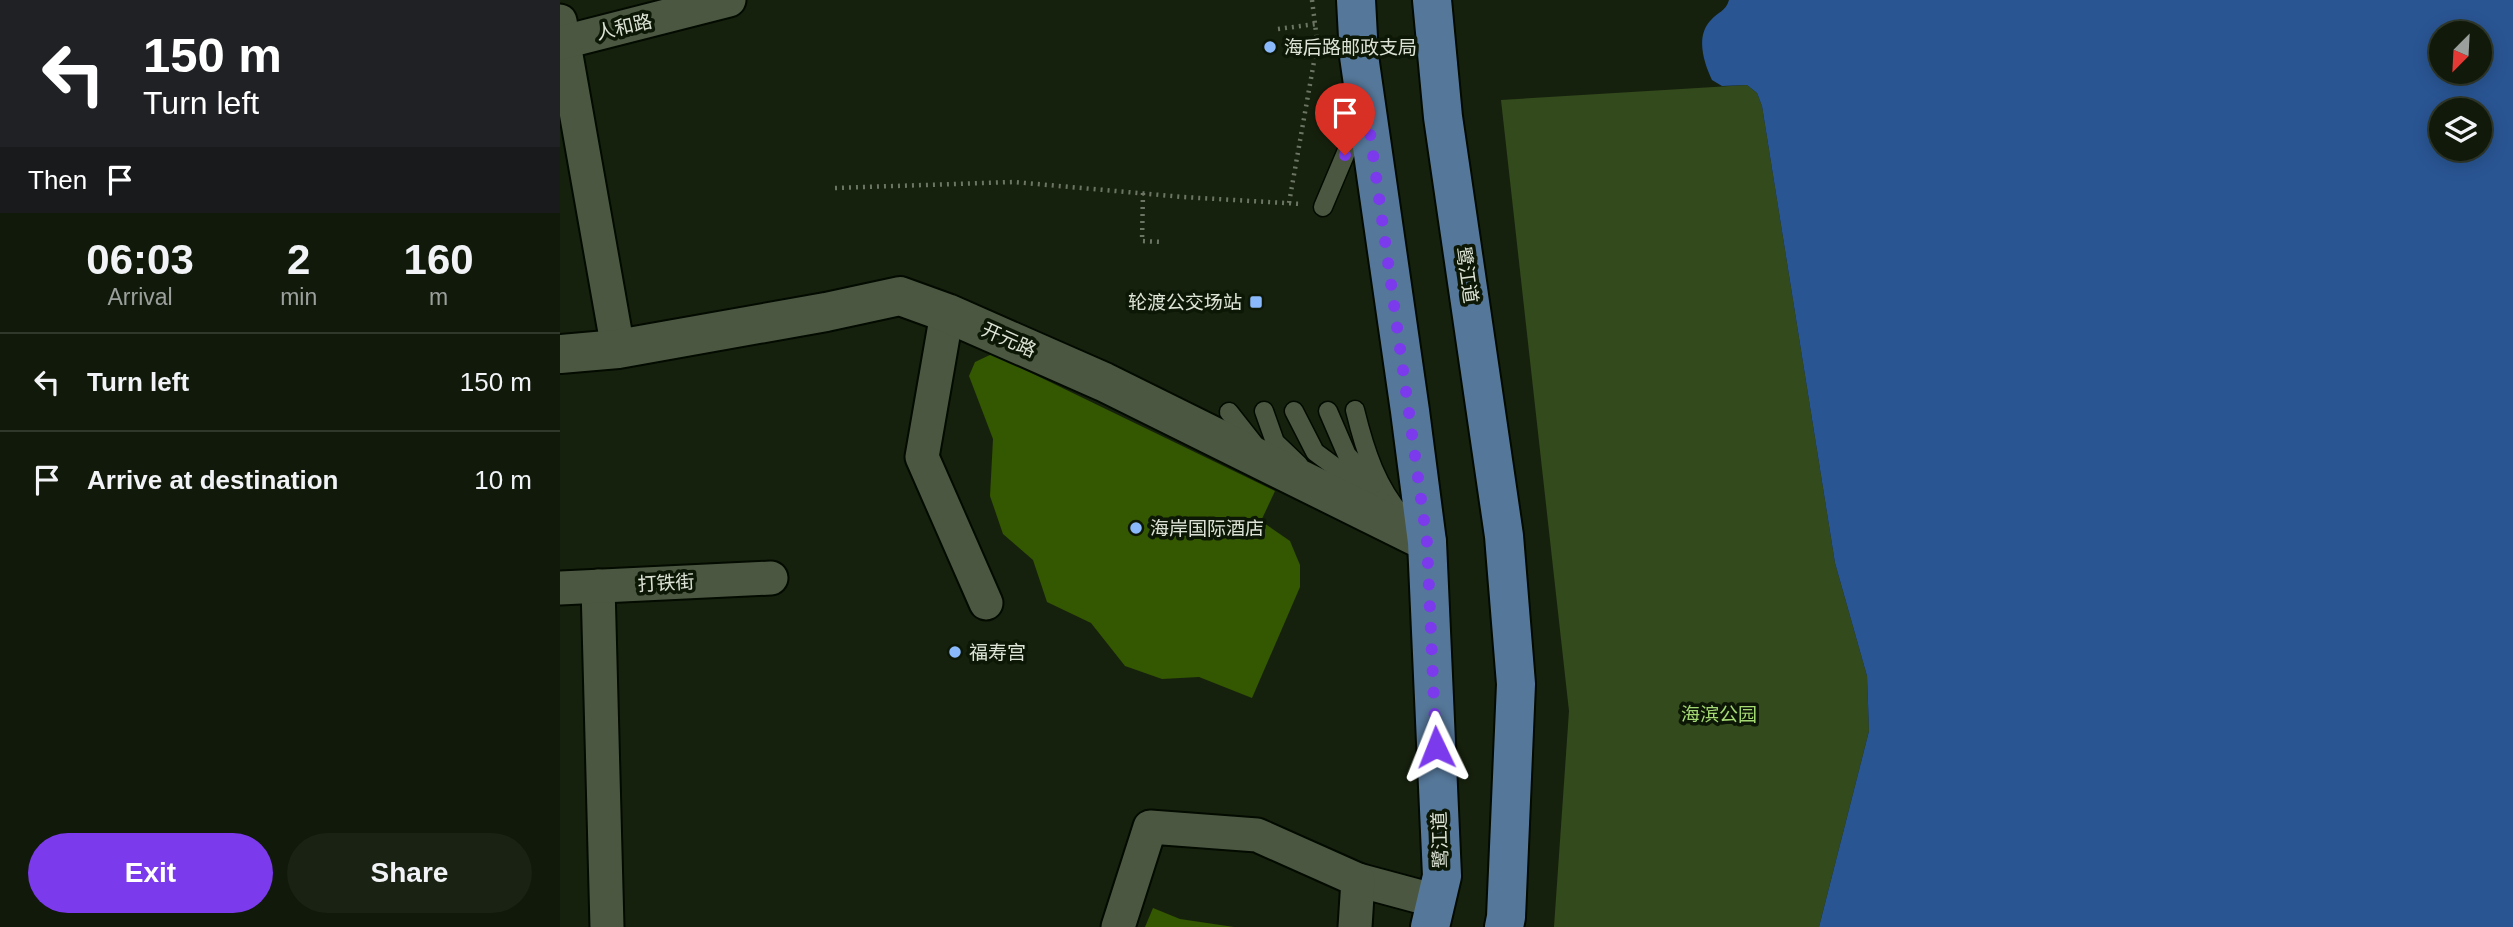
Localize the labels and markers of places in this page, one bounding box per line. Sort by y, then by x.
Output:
place label: 海后路邮政支局 [1284,37,1417,58]
marker: 海后路邮政支局 [1262,39,1278,55]
pin [1315,83,1375,155]
place label: 轮渡公交场站 [1128,292,1242,313]
marker: 轮渡公交场站 [1248,294,1264,310]
place label: 海岸国际酒店 [1150,518,1264,539]
marker: 海岸国际酒店 [1128,520,1144,536]
place label: 福寿宫 [969,642,1026,663]
marker: 福寿宫 [947,644,963,660]

